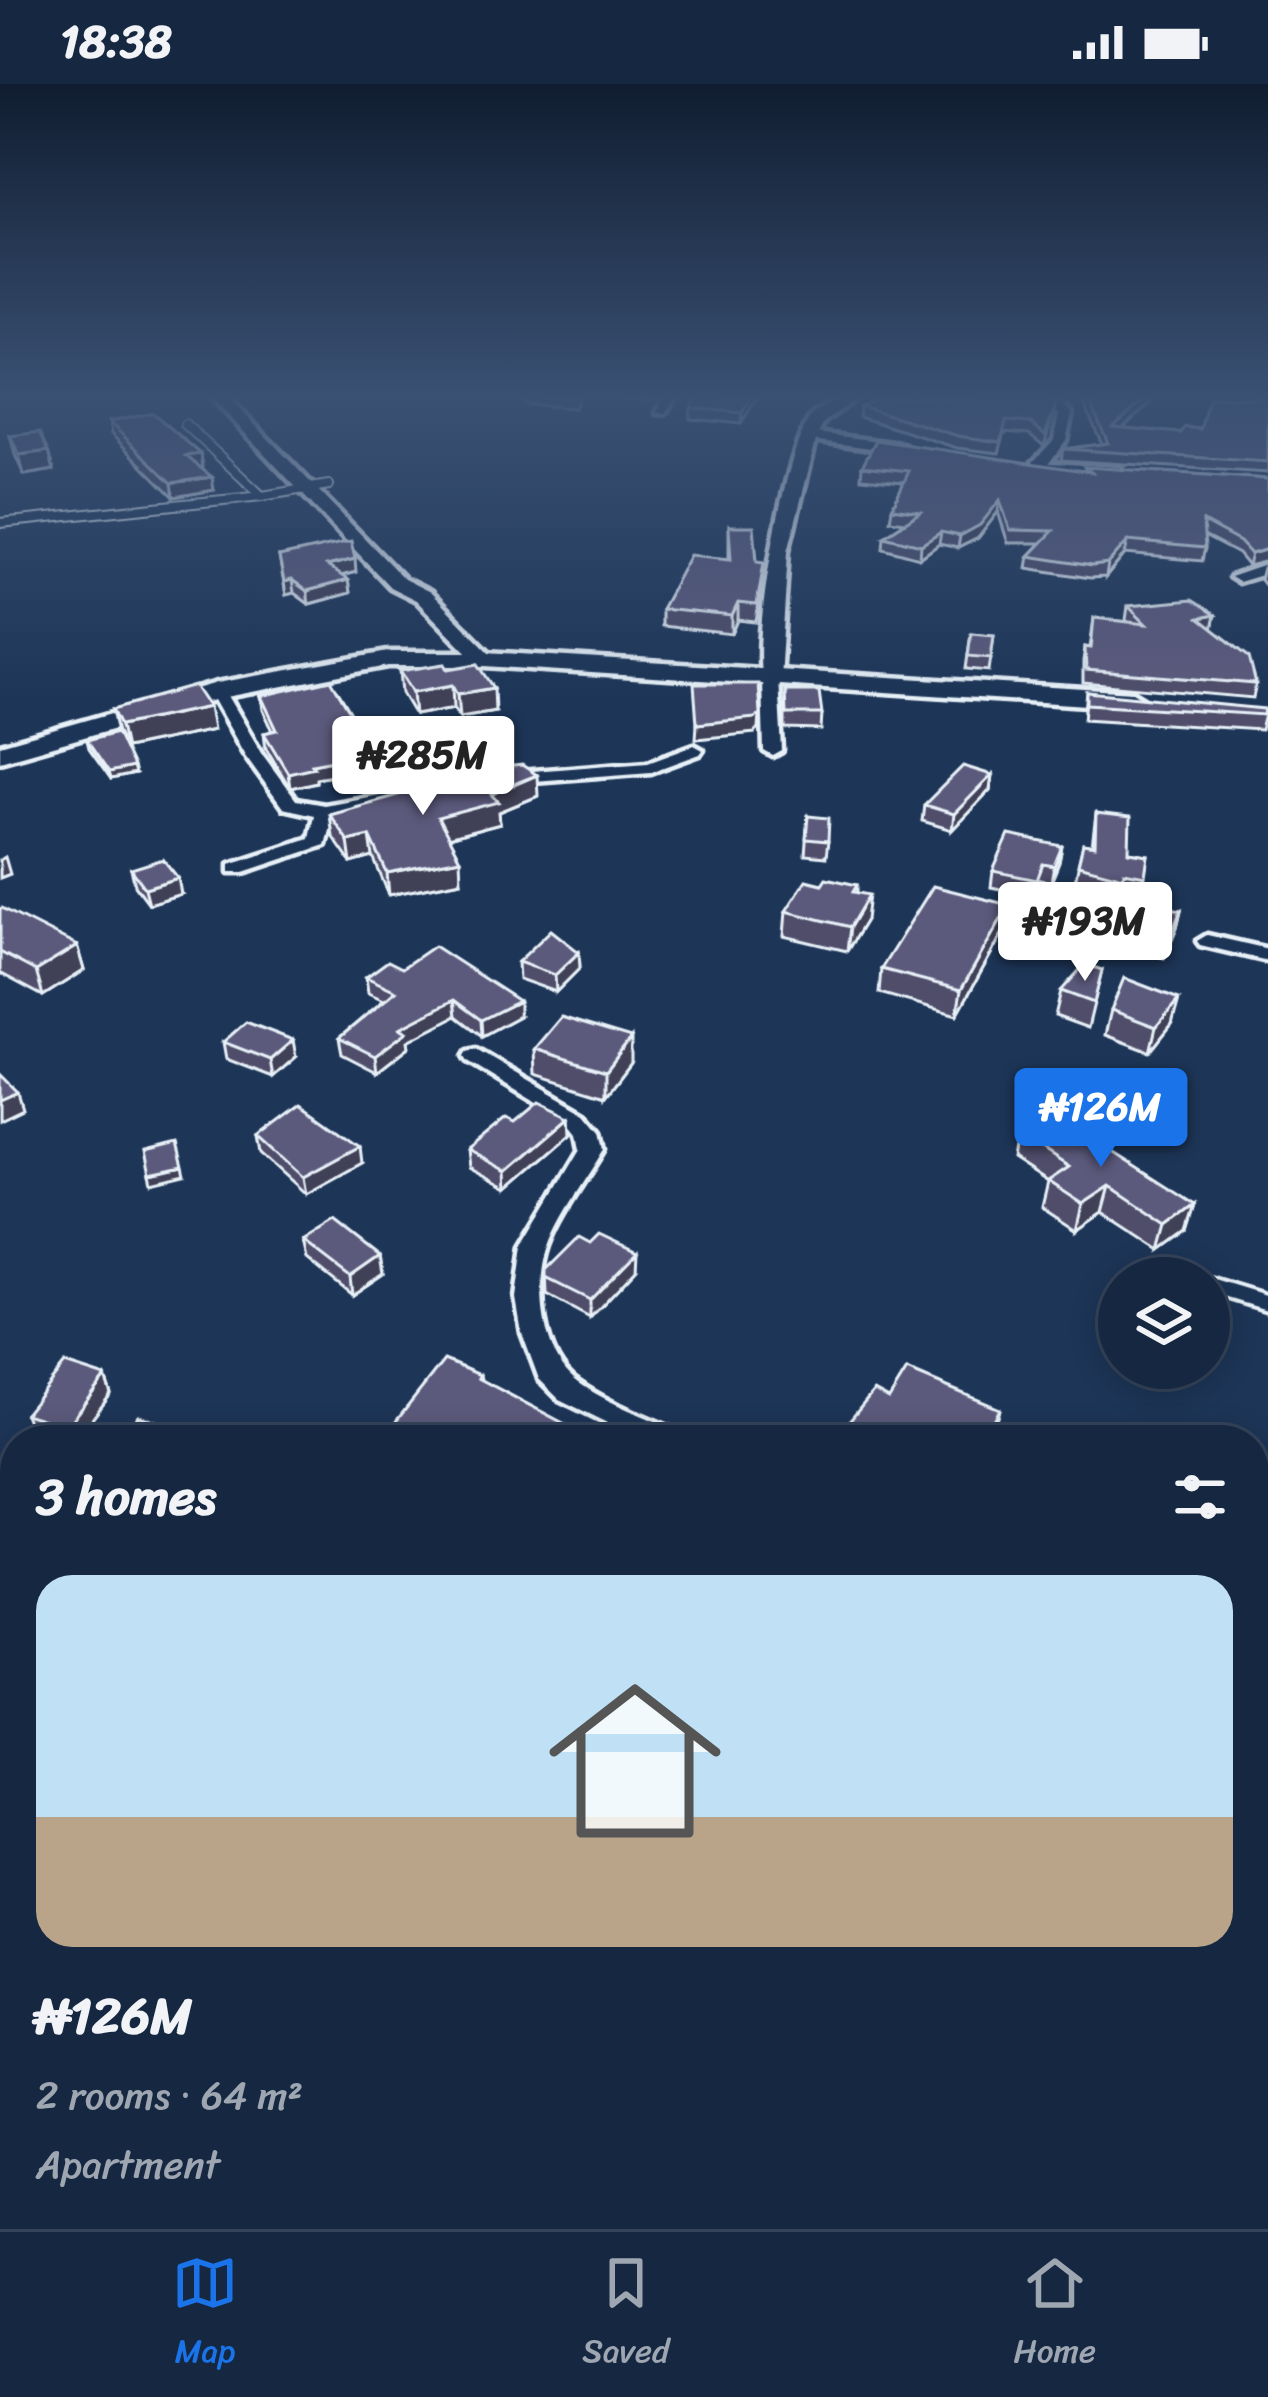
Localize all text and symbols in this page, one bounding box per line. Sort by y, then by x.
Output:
text: 18:38 [60,2,172,82]
pin: ₦285M [339,716,507,818]
text: ₦285M [359,720,487,789]
pin: ₦193M [1001,882,1169,984]
text: ₦193M [1025,886,1145,955]
pin: ₦126M [1017,1068,1185,1170]
text: ₦126M [1041,1072,1161,1141]
map controls [1098,1257,1230,1389]
button: layers [1098,1257,1230,1389]
text: 3 homes [36,1452,216,1542]
icon: filters [1167,1464,1233,1530]
icon: home [527,1653,743,1869]
text: ₦126M [36,1971,192,2061]
text: 2 rooms · 64 m² [36,2061,303,2130]
text: Apartment [36,2130,220,2199]
tab: Map [172,2250,238,2380]
tab: Saved [582,2250,669,2380]
tab: Home [1013,2250,1096,2380]

